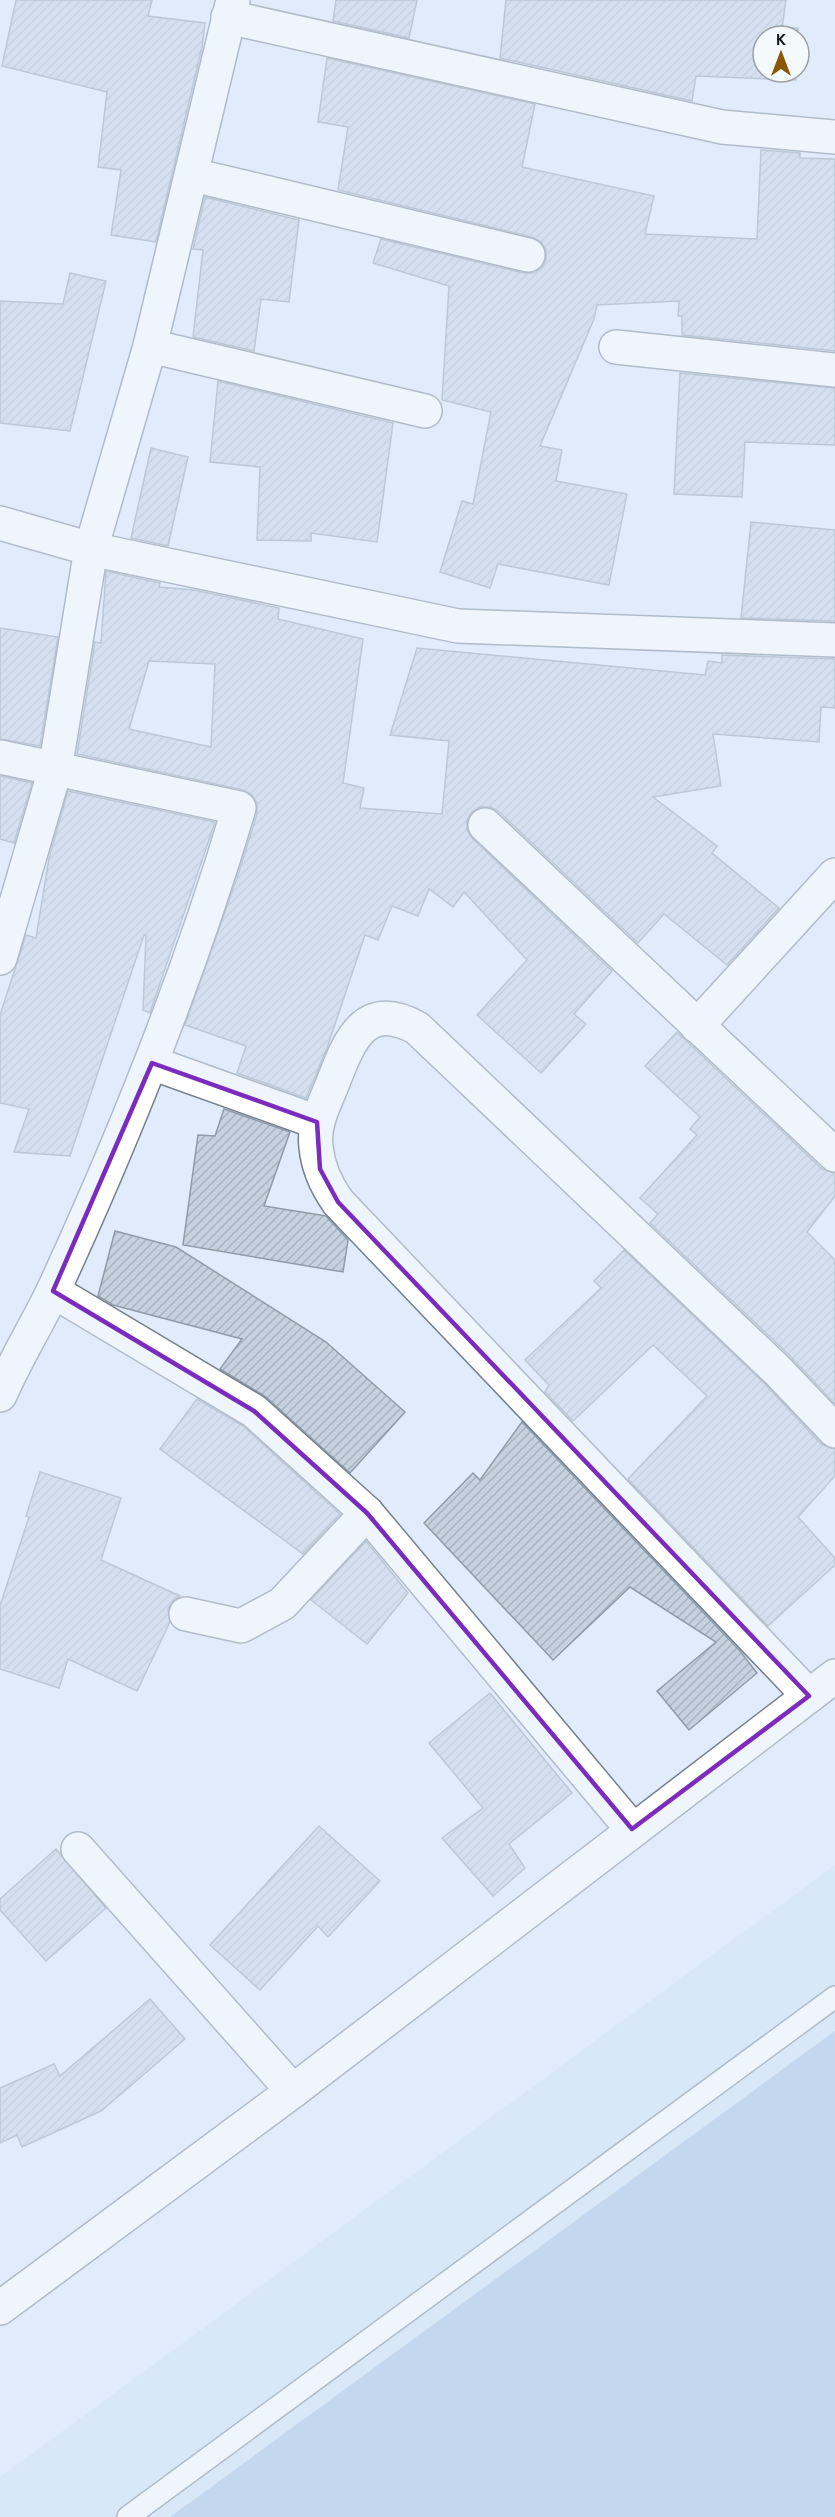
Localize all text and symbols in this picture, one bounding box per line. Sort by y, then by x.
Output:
north arrow [751,24,811,84]
text: K [776,29,786,50]

